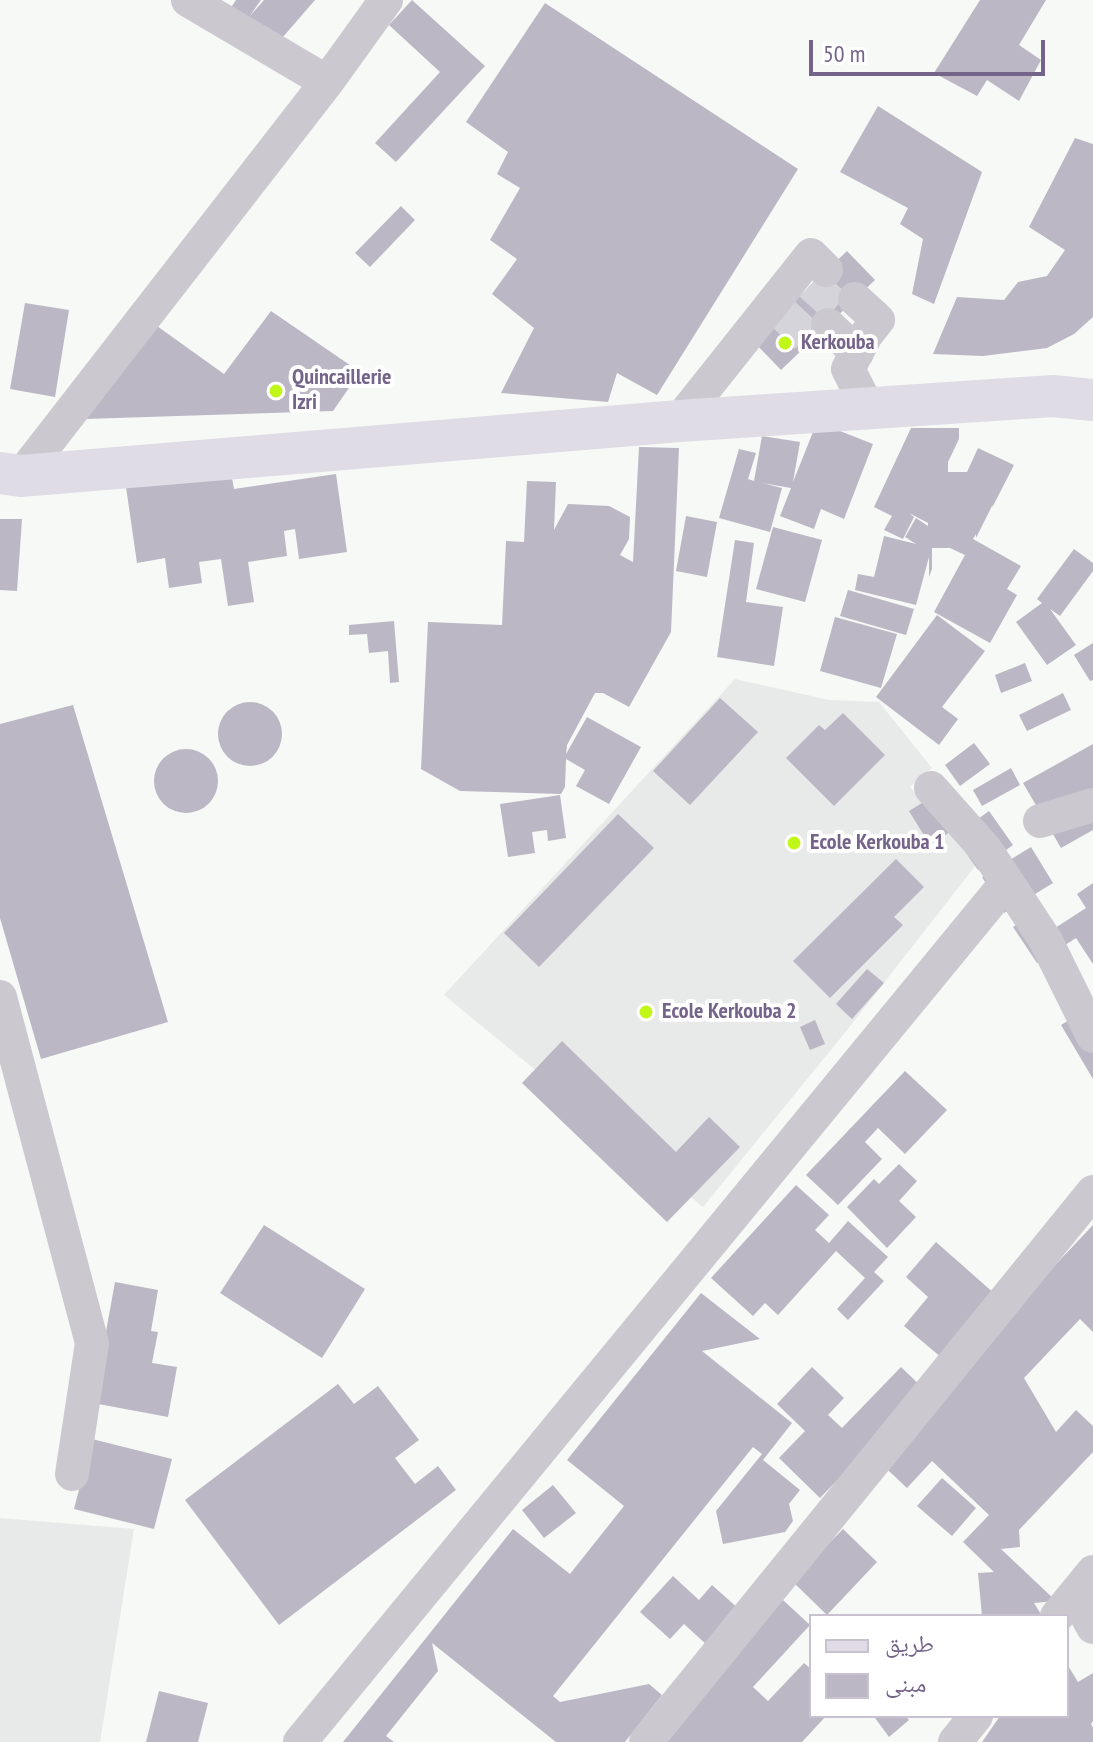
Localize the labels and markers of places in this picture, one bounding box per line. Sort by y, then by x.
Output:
place label: Kerkouba [801,330,875,356]
marker: Kerkouba [776,334,794,352]
place label: Quincaillerie Izri [292,365,391,416]
marker: Quincaillerie Izri [267,382,285,400]
place label: Ecole Kerkouba 1 [810,830,945,856]
marker: Ecole Kerkouba 1 [785,834,803,852]
place label: Ecole Kerkouba 2 [662,999,797,1025]
marker: Ecole Kerkouba 2 [637,1003,655,1021]

